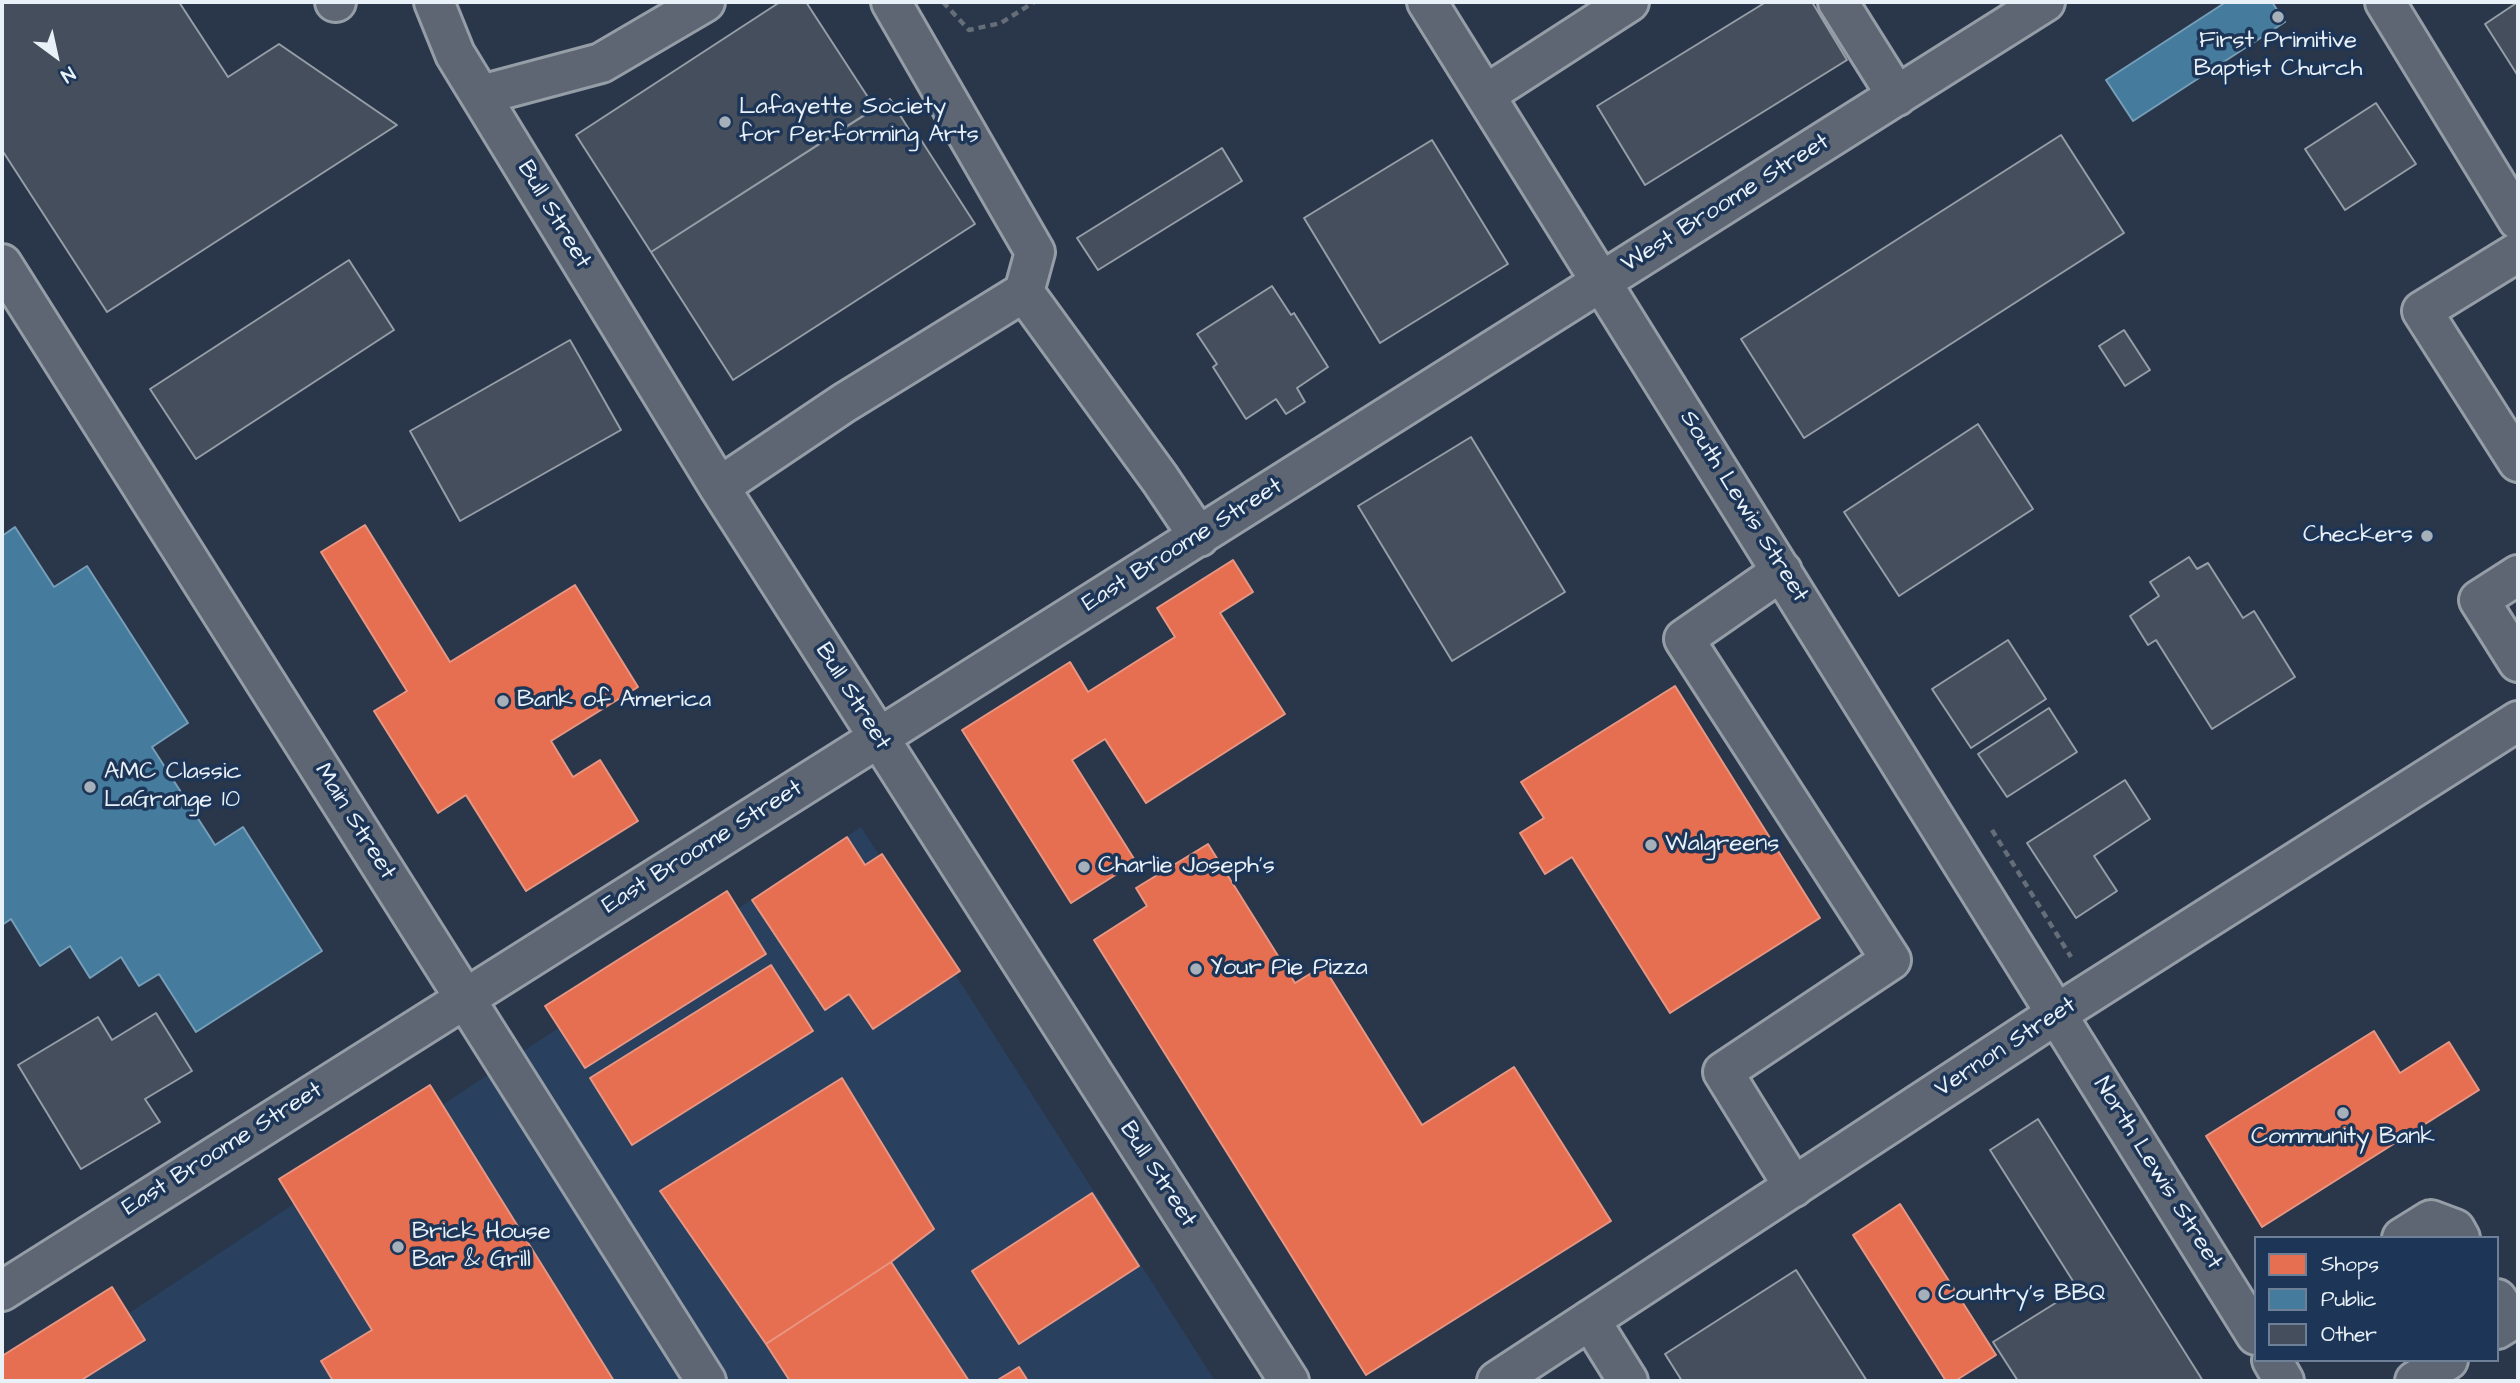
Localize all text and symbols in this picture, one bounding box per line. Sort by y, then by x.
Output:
marker: First Primitive Baptist Church [2270,9,2286,25]
north arrow [21,21,91,91]
place label: First Primitive Baptist Church [2194,28,2362,84]
text: N [55,59,80,89]
place label: Lafayette Society for Performing Arts [739,94,979,150]
marker: Lafayette Society for Performing Arts [717,114,733,130]
street label: West Broome Street [1617,128,1835,280]
street label: Bull Street [510,156,596,274]
street label: South Lewis Street [1672,406,1814,608]
street label: East Broome Street [1078,473,1288,619]
place label: Checkers [2303,522,2413,550]
marker: Checkers [2419,528,2435,544]
street label: Bull Street [808,638,896,756]
place label: Bank of America [517,687,711,715]
marker: Bank of America [495,693,511,709]
place label: AMC Classic LaGrange 10 [104,759,242,815]
street label: Main Street [307,759,401,885]
street label: East Broome Street [598,775,808,921]
marker: AMC Classic LaGrange 10 [82,779,98,795]
place label: Walgreens [1665,831,1779,859]
marker: Walgreens [1643,837,1659,853]
place label: Charlie Joseph's [1098,853,1275,881]
marker: Charlie Joseph's [1076,859,1092,875]
place label: Your Pie Pizza [1210,955,1368,983]
marker: Your Pie Pizza [1188,961,1204,977]
street label: Vernon Street [1930,992,2082,1104]
street label: North Lewis Street [2086,1073,2228,1275]
street label: East Broome Street [118,1077,328,1223]
marker: Community Bank [2335,1105,2351,1121]
street label: Bull Street [1112,1117,1202,1233]
place label: Community Bank [2251,1124,2435,1152]
place label: Brick House Bar & Grill [412,1219,551,1275]
legend [2254,1236,2499,1362]
marker: Brick House Bar & Grill [390,1239,406,1255]
text: Shops [2321,1250,2379,1279]
place label: Country's BBQ [1938,1281,2106,1309]
text: Public [2321,1285,2377,1314]
marker: Country's BBQ [1916,1287,1932,1303]
text: Other [2321,1320,2377,1349]

